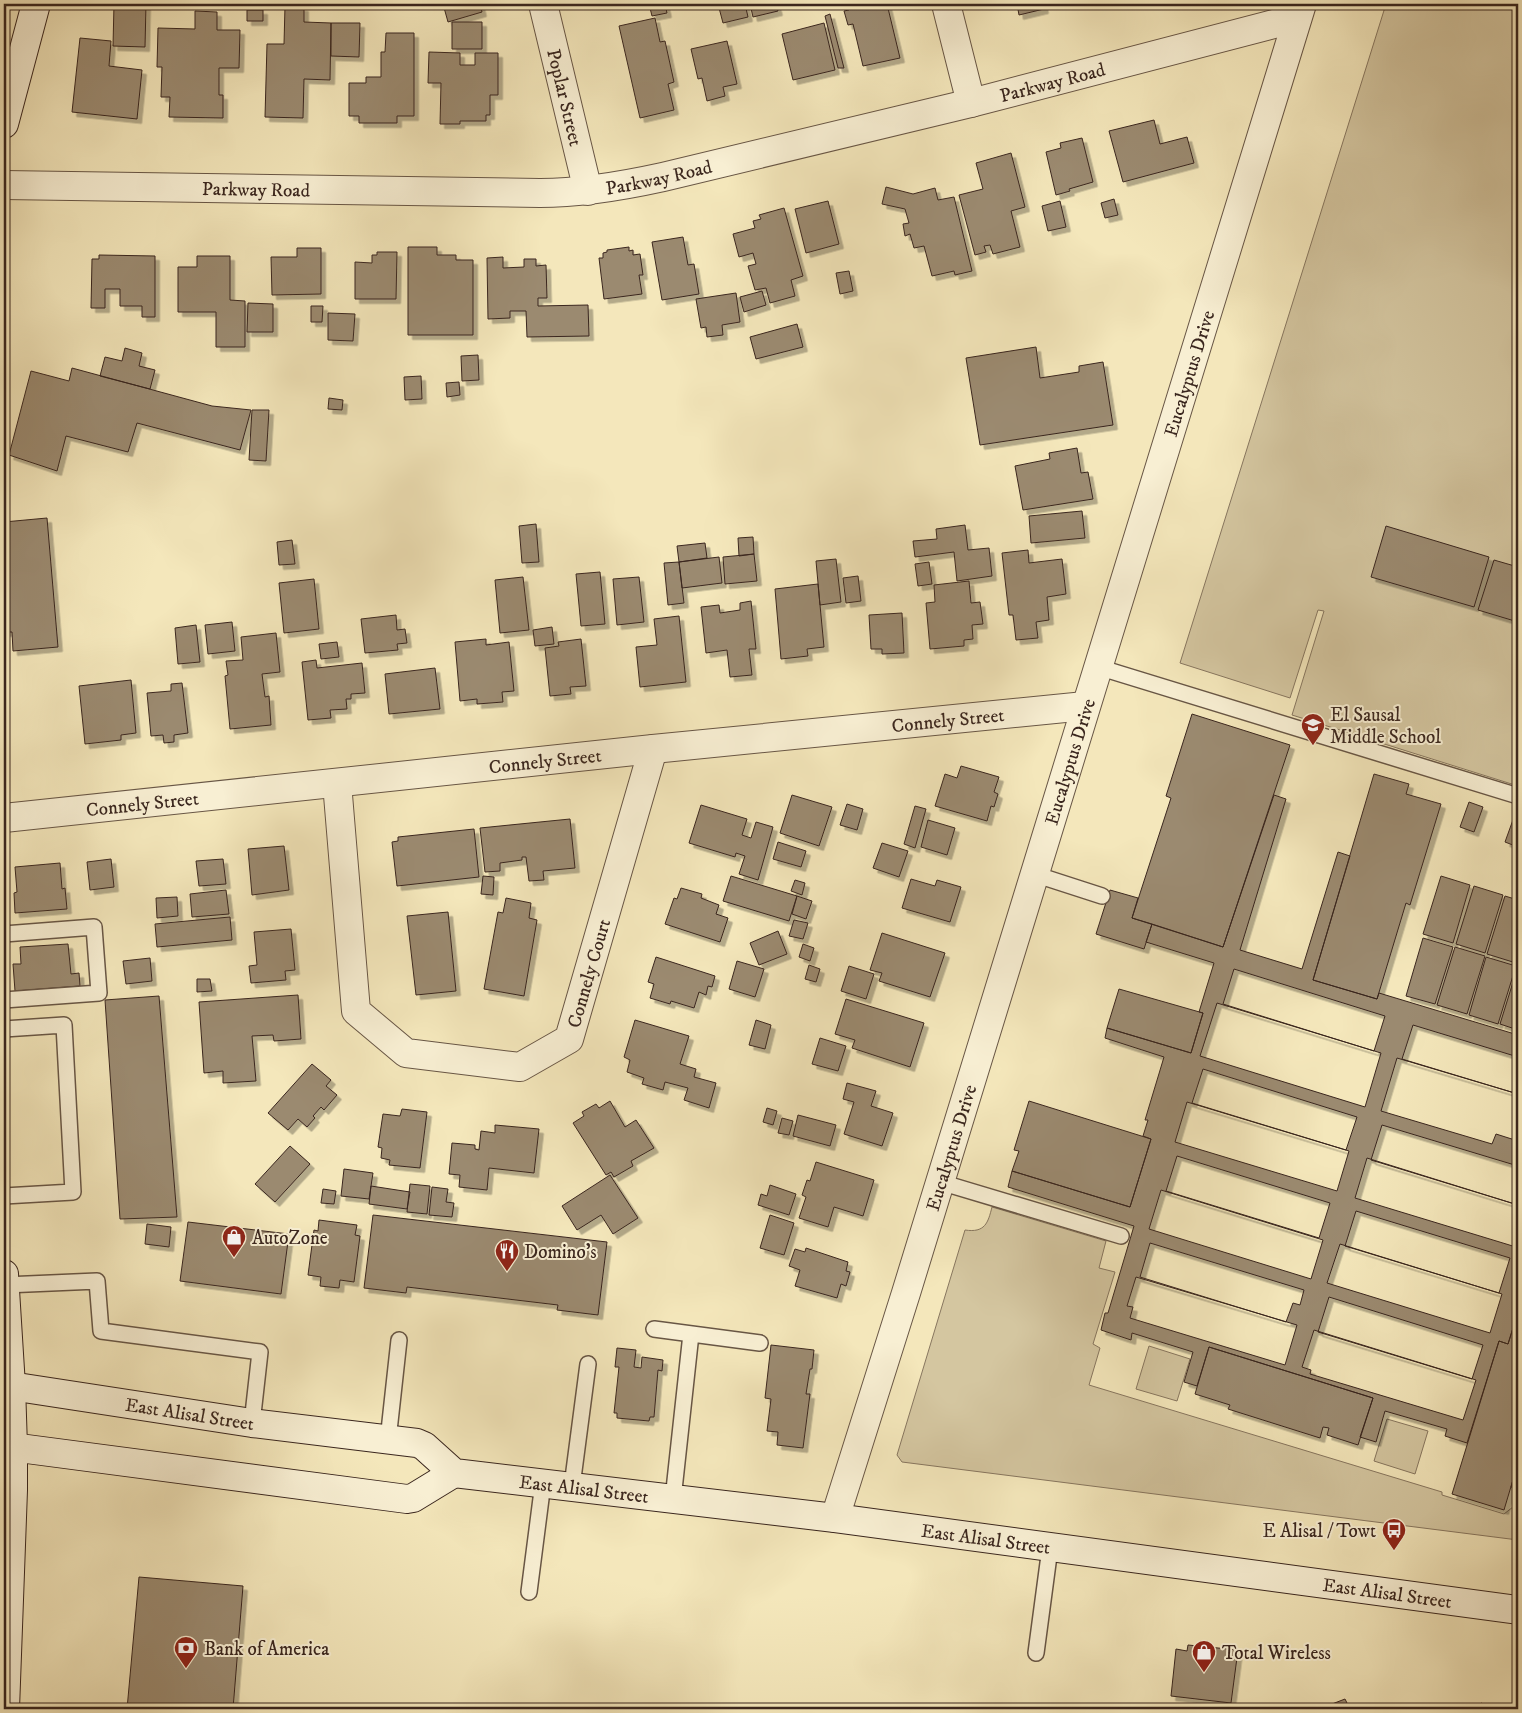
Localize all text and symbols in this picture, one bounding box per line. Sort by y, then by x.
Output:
street label: Poplar Street [541,47,587,149]
street label: Parkway Road [997,58,1108,108]
street label: Parkway Road [604,156,715,201]
street label: Parkway Road [202,178,311,203]
street label: Eucalyptus Drive [1160,308,1220,440]
street label: Eucalyptus Drive [1041,696,1101,828]
street label: Connely Street [891,704,1005,738]
place label: El Sausal Middle School [1330,704,1441,749]
school or university icon: El Sausal Middle School [1300,712,1326,746]
street label: Connely Street [488,745,603,779]
street label: Connely Street [85,787,200,822]
street label: Connely Court [563,916,616,1031]
street label: Eucalyptus Drive [922,1082,982,1214]
shop icon: AutoZone [221,1224,247,1258]
place label: AutoZone [252,1227,328,1250]
restaurant icon: Domino's [494,1238,520,1272]
place label: Domino's [524,1241,597,1264]
street label: East Alisal Street [124,1394,256,1436]
street label: East Alisal Street [518,1471,650,1509]
bus stop icon: E Alisal / Towt [1381,1517,1407,1551]
street label: East Alisal Street [920,1520,1052,1560]
place label: E Alisal / Towt [1263,1520,1376,1543]
street label: East Alisal Street [1321,1574,1453,1614]
bank icon: Bank of America [173,1635,199,1669]
place label: Bank of America [204,1638,329,1661]
shop icon: Total Wireless [1191,1639,1217,1673]
place label: Total Wireless [1222,1642,1331,1665]

